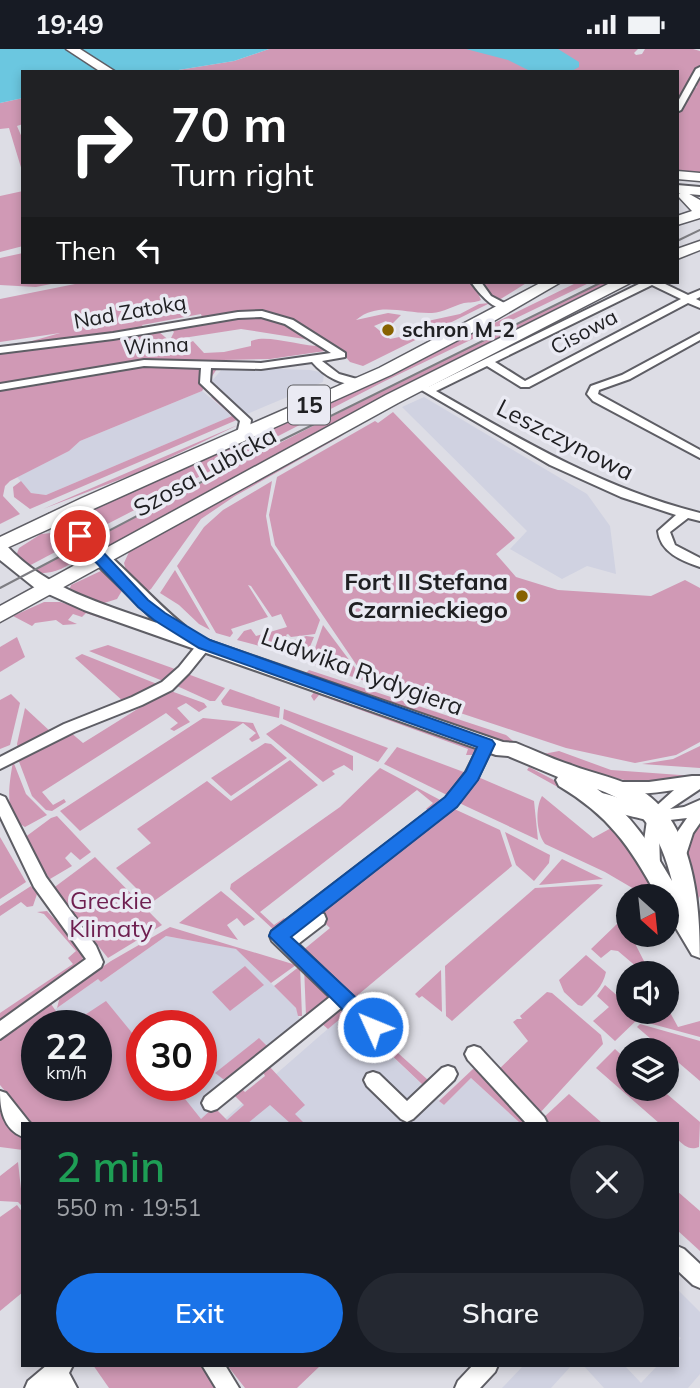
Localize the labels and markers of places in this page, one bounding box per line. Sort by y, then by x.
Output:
place label: schron M-2 [402,316,515,342]
marker: schron M-2 [380,322,396,338]
pin [50,506,110,566]
place label: Fort II Stefana Czarnieckiego [344,566,508,624]
marker: Fort II Stefana Czarnieckiego [514,588,530,604]

